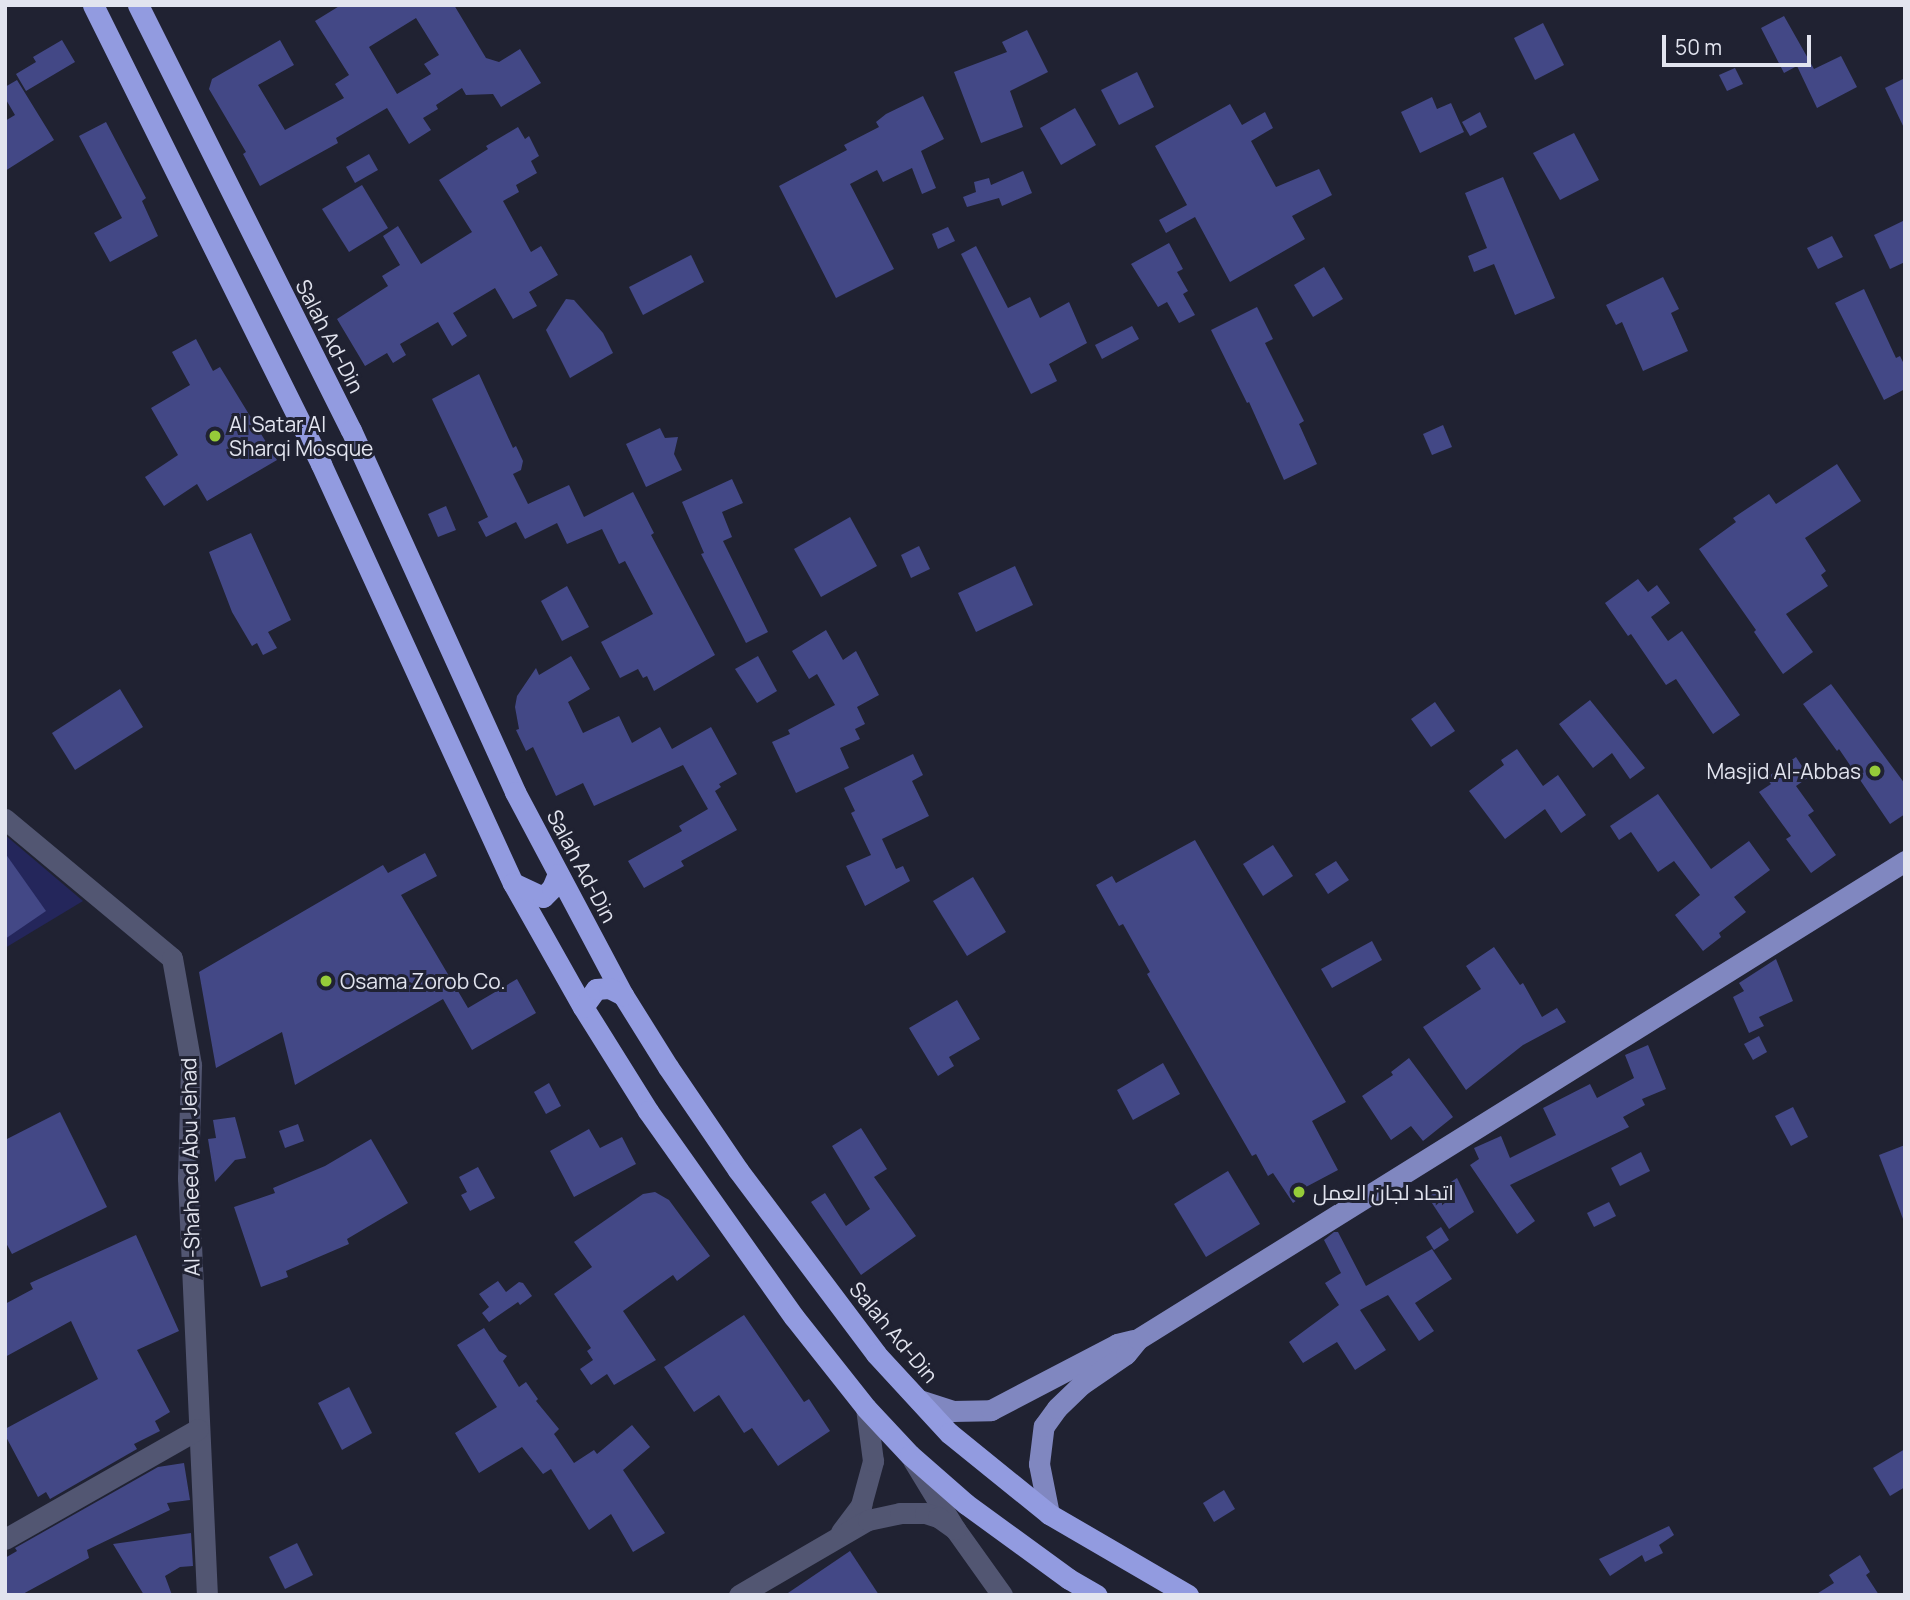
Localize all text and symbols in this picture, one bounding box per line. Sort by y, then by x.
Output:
scale bar [1665,21,1814,65]
text: 50 m [1675,33,1722,61]
street label: Salah Ad-Din [291,275,369,397]
place label: Al Satar Al Sharqi Mosque [229,411,373,461]
marker: Al Satar Al Sharqi Mosque [207,428,223,444]
place label: Masjid Al-Abbas [1706,758,1861,784]
marker: Masjid Al-Abbas [1867,763,1883,779]
street label: Salah Ad-Din [542,805,622,927]
place label: Osama Zorob Co. [340,968,506,994]
marker: Osama Zorob Co. [318,973,334,989]
street label: Al-Shaheed Abu Jehad [175,1057,205,1277]
place label: اتحاد لجان العمل [1313,1179,1454,1205]
marker: اتحاد لجان العمل [1291,1184,1307,1200]
street label: Salah Ad-Din [845,1276,943,1388]

